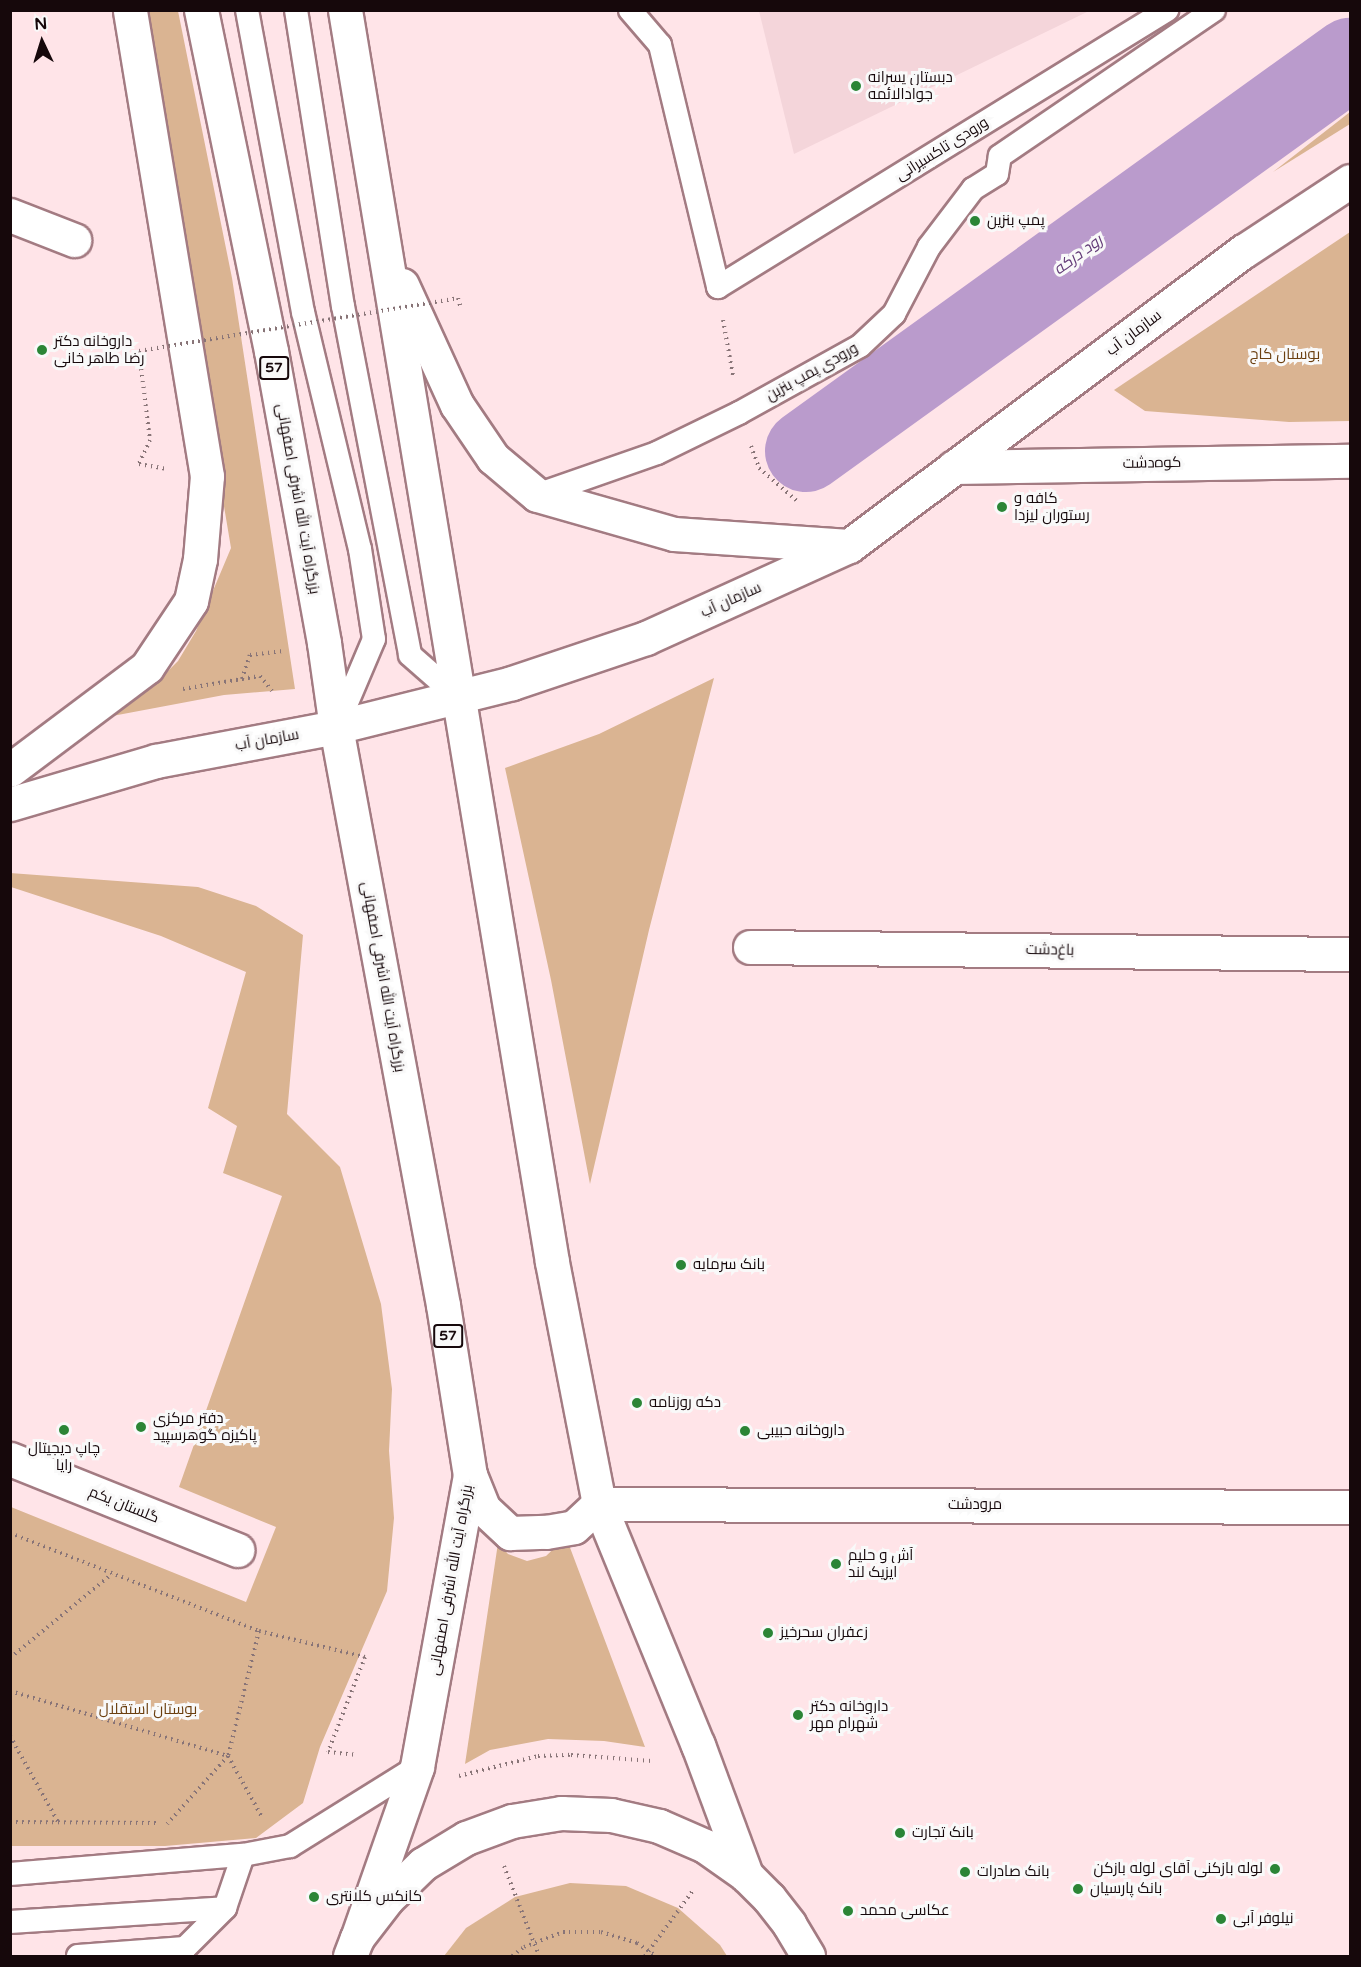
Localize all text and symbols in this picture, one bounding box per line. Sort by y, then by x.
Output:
north arrow [12,12,72,72]
text: N [34,14,48,34]
place label: دبستان پسرانه جوادالائمه [868,68,953,103]
marker: دبستان پسرانه جوادالائمه [849,79,863,93]
street label: ورودی تاکسیرانی [892,113,992,185]
place label: پمپ بنزین [987,212,1045,230]
marker: پمپ بنزین [968,214,982,228]
water label: رود درکه [1050,231,1106,279]
street label: سازمان آب [1103,306,1165,360]
place label: داروخانه دکتر رضا طاهر خانی [54,332,144,367]
street label: ورودی پمپ بنزین [763,339,861,405]
marker: داروخانه دکتر رضا طاهر خانی [35,343,49,357]
park label: بوستان کاج [1250,346,1320,364]
road number: 57 [259,357,289,379]
street label: بزرگراه آیت الله اشرفی اصفهانی [272,402,324,596]
street label: کوه‌دشت [1122,453,1182,473]
place label: کافه و رستوران لیزدا [1014,489,1090,524]
marker: کافه و رستوران لیزدا [995,500,1009,514]
street label: سازمان آب [698,579,764,621]
street label: سازمان آب [234,726,300,754]
street label: بزرگراه آیت الله اشرفی اصفهانی [357,880,409,1074]
street label: باغ‌دشت [1026,941,1074,959]
place label: بانک سرمایه [693,1256,765,1274]
marker: بانک سرمایه [674,1258,688,1272]
road number: 57 [433,1325,463,1347]
place label: دکه روزنامه [649,1394,721,1412]
marker: دکه روزنامه [630,1396,644,1410]
place label: دفتر مرکزی پاکیزه گوهرسپید [153,1409,257,1444]
marker: دفتر مرکزی پاکیزه گوهرسپید [134,1420,148,1434]
place label: داروخانه حبیبی [757,1422,845,1440]
marker: چاپ دیجیتال رایا [57,1423,71,1437]
marker: داروخانه حبیبی [738,1424,752,1438]
place label: چاپ دیجیتال رایا [28,1439,100,1474]
street label: گلستان یکم [86,1483,162,1527]
street label: بزرگراه آیت الله اشرفی اصفهانی [425,1483,477,1677]
street label: مرودشت [948,1496,1002,1514]
place label: آش و حلیم ایزیک لند [848,1546,913,1581]
marker: آش و حلیم ایزیک لند [829,1557,843,1571]
place label: زعفران سحرخیز [780,1624,868,1642]
marker: زعفران سحرخیز [761,1626,775,1640]
place label: داروخانه دکتر شهرام مهر [810,1697,888,1732]
park label: بوستان استقلال [99,1701,197,1719]
marker: داروخانه دکتر شهرام مهر [791,1708,805,1722]
place label: بانک تجارت [912,1824,974,1842]
marker: بانک تجارت [893,1826,907,1840]
place label: لوله بازکنی آقای لوله بازکن [1094,1860,1263,1878]
marker: لوله بازکنی آقای لوله بازکن [1268,1862,1282,1876]
place label: بانک صادرات [977,1863,1049,1881]
marker: بانک صادرات [958,1865,972,1879]
place label: بانک پارسیان [1090,1880,1162,1898]
marker: بانک پارسیان [1071,1882,1085,1896]
place label: کانکس کلانتری [326,1888,422,1906]
marker: کانکس کلانتری [307,1890,321,1904]
place label: عکاسی محمد [860,1902,950,1920]
marker: عکاسی محمد [841,1904,855,1918]
place label: نیلوفر آبى [1233,1910,1293,1928]
marker: نیلوفر آبى [1214,1912,1228,1926]

